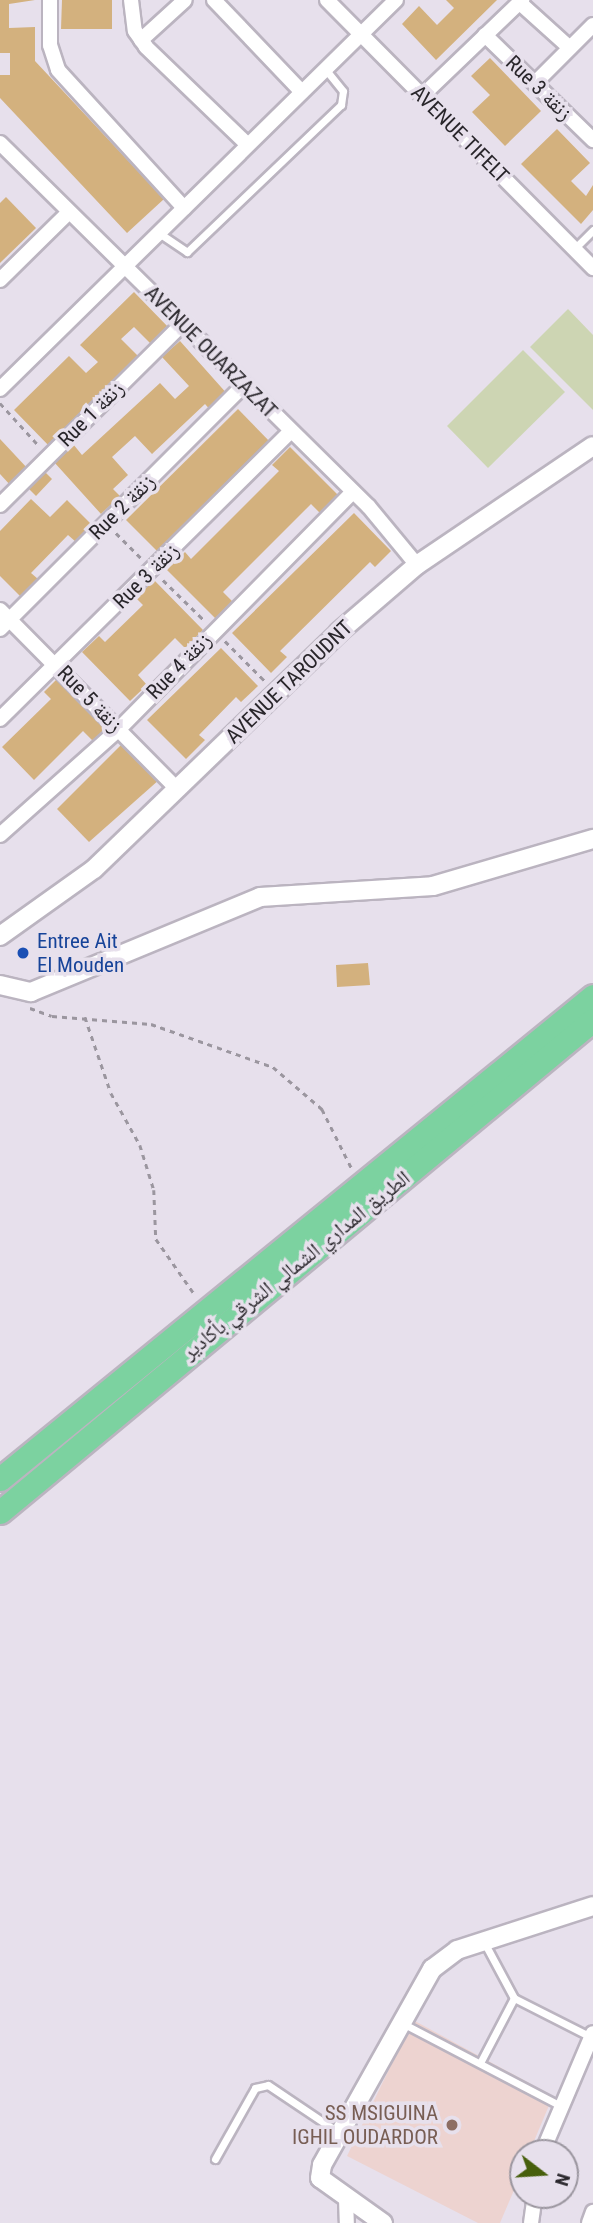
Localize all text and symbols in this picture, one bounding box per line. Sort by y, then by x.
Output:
street label: Rue 3 زنقة [501,50,577,126]
street label: AVENUE TIFELT [406,80,514,188]
street label: AVENUE OUARZAZAT [140,281,282,423]
street label: Rue 1 زنقة [53,376,129,452]
street label: Rue 2 زنقة [84,469,160,545]
street label: Rue 3 زنقة [108,538,184,614]
street label: AVENUE TAROUDNT [220,615,358,749]
street label: Rue 4 زنقة [141,628,217,704]
street label: Rue 5 زنقة [52,661,128,737]
place label: Entree Ait El Mouden [37,928,124,978]
marker: Entree Ait El Mouden [15,945,31,961]
street label: الطريق المداري الشمالي الشرقي بأكادير [177,1165,415,1365]
place label: SS MSIGUINA IGHIL OUDARDOR [292,2100,438,2150]
marker: SS MSIGUINA IGHIL OUDARDOR [444,2117,460,2133]
north arrow [509,2139,579,2209]
text: N [550,2171,575,2189]

